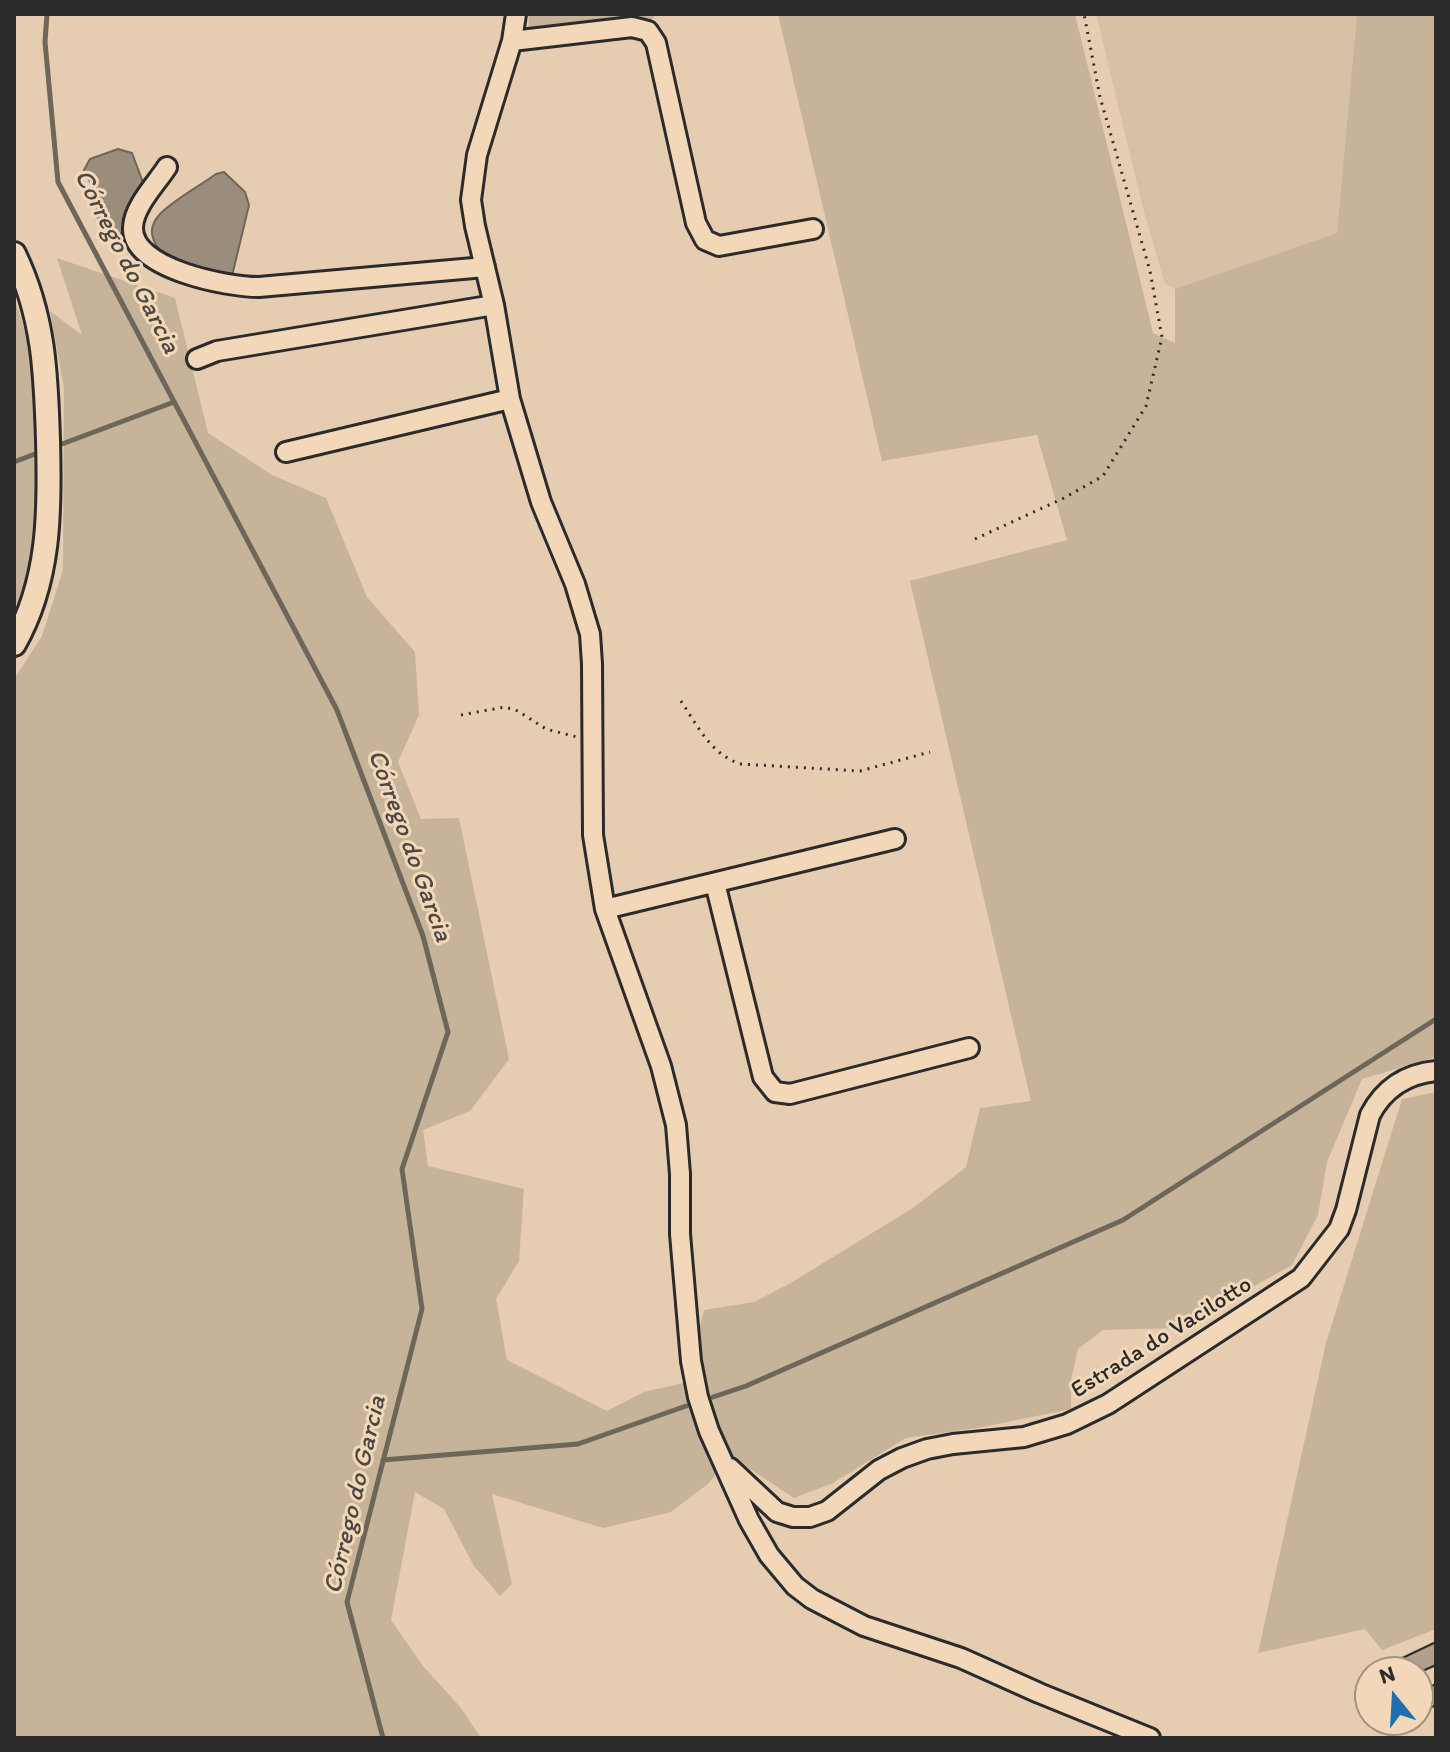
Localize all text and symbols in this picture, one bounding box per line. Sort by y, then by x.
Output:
water label: Córrego do Garcia [66,165,186,359]
water label: Córrego do Garcia [360,746,458,946]
street label: Estrada do Vacilotto [1066,1271,1258,1405]
water label: Córrego do Garcia [318,1393,394,1597]
north arrow [1354,1656,1434,1736]
text: N [1376,1659,1398,1690]

